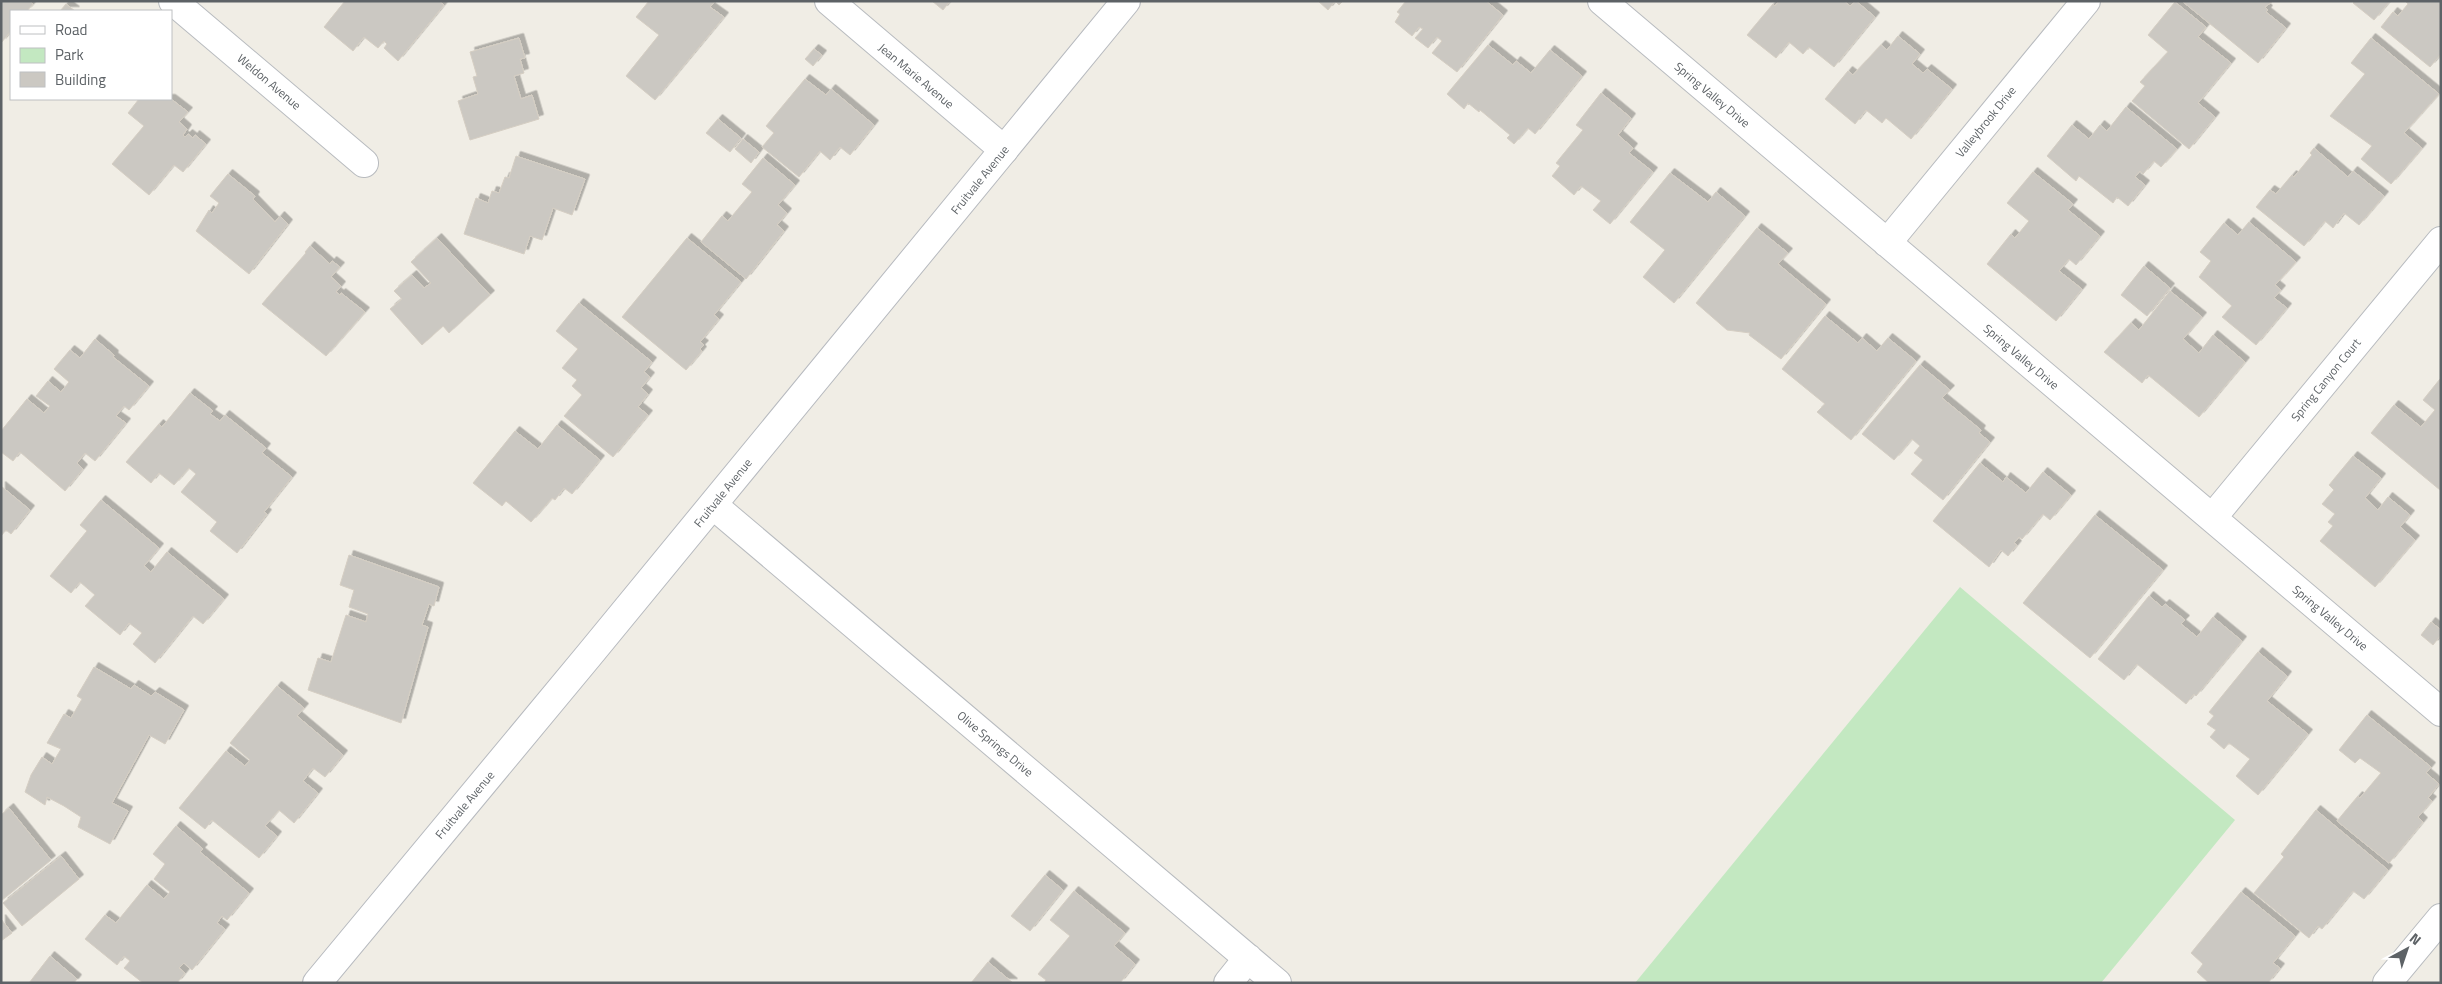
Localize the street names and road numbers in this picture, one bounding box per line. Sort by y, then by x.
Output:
street label: Jean Marie Avenue [874,38,958,113]
street label: Weldon Avenue [233,49,306,114]
street label: Spring Valley Drive [1670,57,1754,132]
street label: Valleybrook Drive [1951,82,2021,162]
street label: Fruitvale Avenue [946,141,1013,218]
street label: Spring Valley Drive [1979,319,2063,394]
street label: Spring Canyon Court [2286,333,2366,425]
street label: Fruitvale Avenue [689,454,756,531]
street label: Spring Valley Drive [2288,580,2372,655]
street label: Olive Springs Drive [953,706,1038,781]
street label: Fruitvale Avenue [430,766,499,843]

